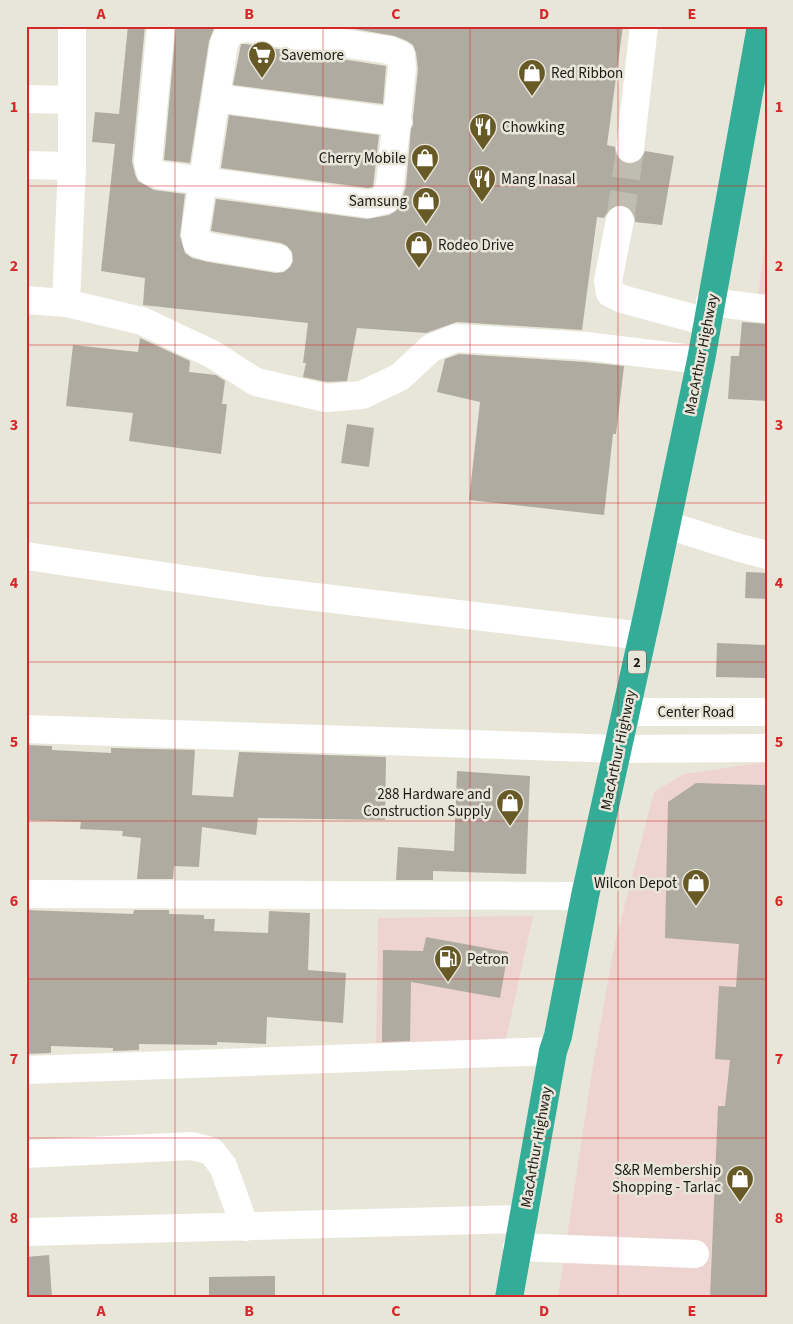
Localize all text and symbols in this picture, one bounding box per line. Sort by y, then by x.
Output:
text: A [95,3,106,25]
text: B [244,3,254,25]
text: C [391,3,401,25]
text: D [539,3,549,25]
text: E [688,3,696,25]
supermarket icon: Savemore [247,40,277,79]
place label: Savemore [281,45,344,66]
shop icon: Red Ribbon [517,58,547,97]
place label: Red Ribbon [551,63,623,84]
text: 1 [10,96,18,118]
text: 1 [775,96,783,118]
restaurant icon: Chowking [468,112,498,151]
place label: Chowking [502,117,565,138]
shop icon: Cherry Mobile [410,143,440,182]
place label: Cherry Mobile [319,148,406,169]
restaurant icon: Mang Inasal [467,164,497,203]
place label: Mang Inasal [501,169,576,190]
shop icon: Samsung [411,186,441,225]
place label: Samsung [349,191,407,212]
shop icon: Rodeo Drive [404,230,434,269]
place label: Rodeo Drive [438,235,514,256]
text: 2 [10,255,18,277]
text: 2 [775,255,783,277]
street label: MacArthur Highway [679,292,723,416]
text: 3 [10,414,18,436]
text: 3 [775,414,783,436]
text: 4 [10,572,19,594]
text: 4 [775,572,784,594]
road number: 2 [628,650,646,674]
street label: MacArthur Highway [595,688,642,812]
street label: Center Road [658,702,734,723]
text: 5 [10,731,18,753]
text: 5 [775,731,783,753]
place label: 288 Hardware and Construction Supply [363,784,491,822]
shop icon: 288 Hardware and Construction Supply [495,788,525,827]
shop icon: Wilcon Depot [681,868,711,907]
place label: Wilcon Depot [594,873,677,894]
text: 6 [10,890,18,912]
text: 6 [775,890,783,912]
fuel station icon: Petron [433,944,463,983]
place label: Petron [467,949,509,970]
text: 7 [10,1048,18,1070]
text: 7 [775,1048,783,1070]
street label: MacArthur Highway [516,1085,557,1209]
place label: S&R Membership Shopping - Tarlac [612,1160,721,1198]
shop icon: S&R Membership Shopping - Tarlac [725,1164,755,1203]
text: 8 [10,1207,18,1229]
text: 8 [775,1207,783,1229]
text: A [95,1300,106,1322]
text: B [244,1300,254,1322]
text: C [391,1300,401,1322]
text: D [539,1300,549,1322]
text: E [688,1300,696,1322]

